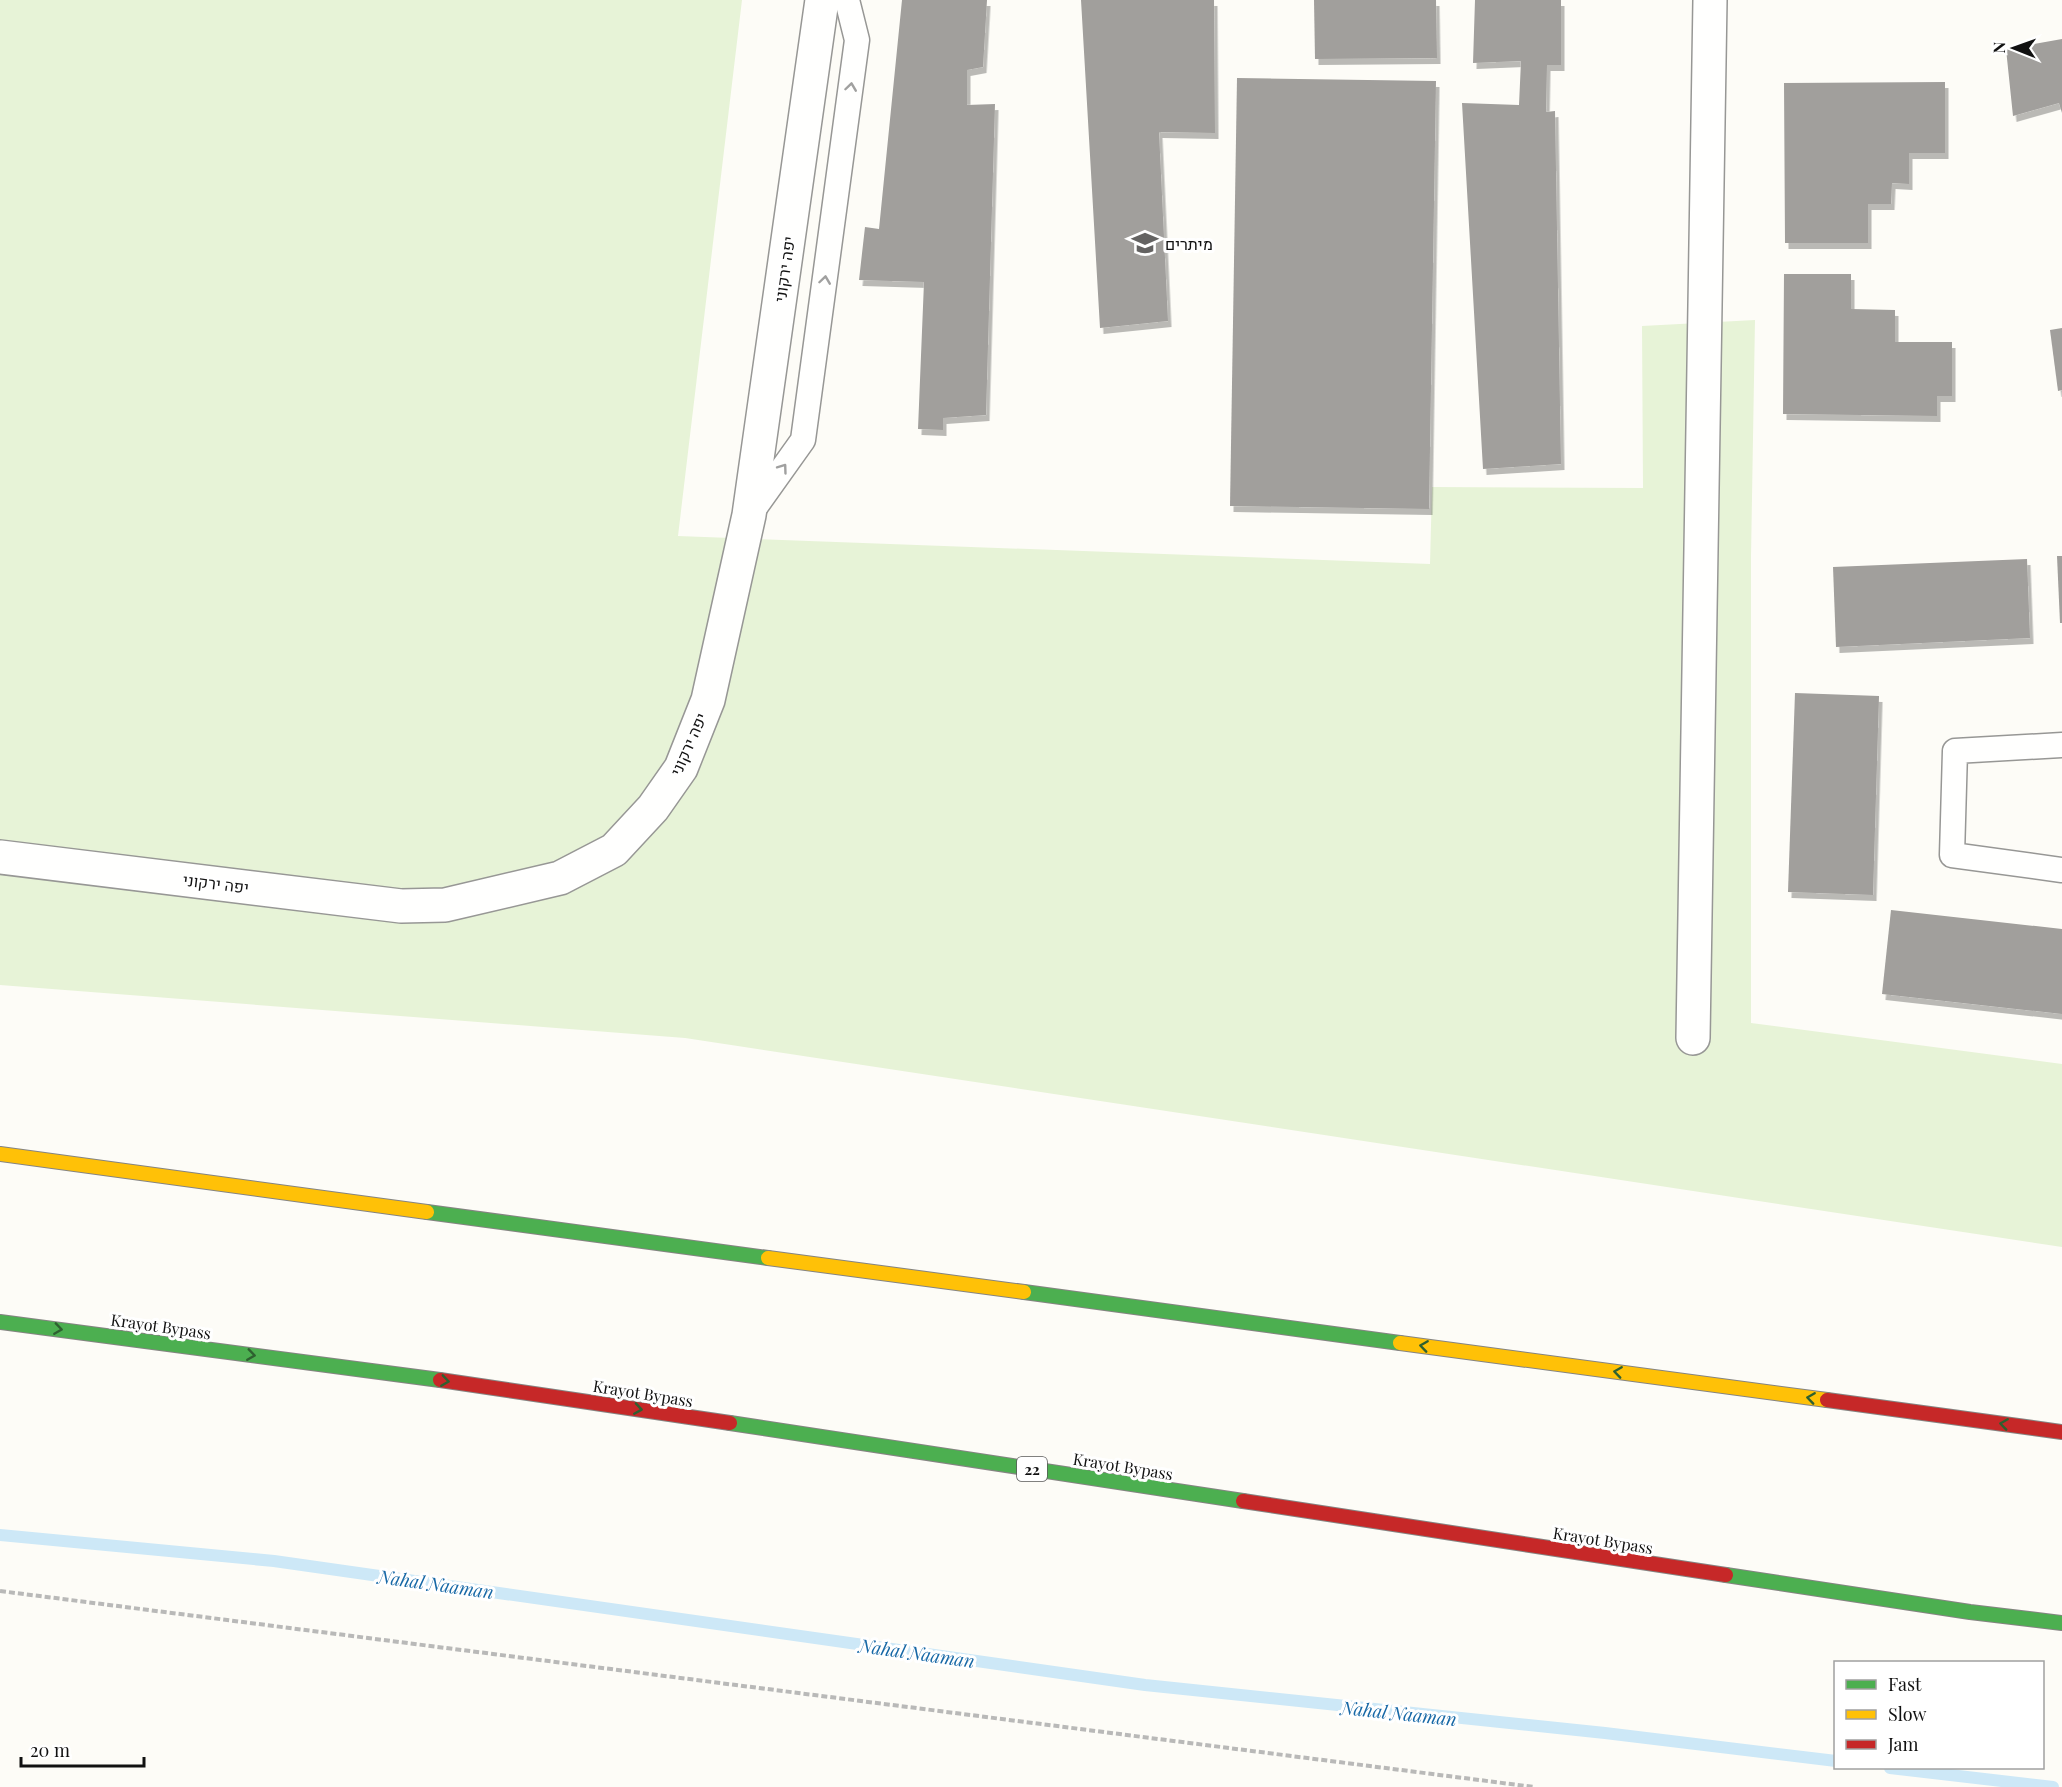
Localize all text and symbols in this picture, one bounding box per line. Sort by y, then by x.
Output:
north arrow [1984,18,2044,78]
text: N [1988,41,2009,54]
one-way arrow [844,82,856,92]
school or university icon: מיתרים [1130,228,1160,258]
place label: מיתרים [1165,233,1213,254]
street label: יפה ירקוני [769,235,799,303]
one-way arrow [818,276,830,285]
one-way arrow [776,463,787,474]
street label: יפה ירקוני [665,709,711,779]
street label: יפה ירקוני [182,869,250,897]
street label: Krayot Bypass [110,1309,212,1343]
one-way arrow [53,1323,63,1335]
one-way arrow [1420,1340,1429,1353]
one-way arrow [247,1348,256,1361]
one-way arrow [1613,1366,1622,1379]
one-way arrow [440,1374,449,1386]
street label: Krayot Bypass [592,1375,694,1411]
one-way arrow [1806,1392,1815,1405]
one-way arrow [633,1402,642,1414]
one-way arrow [1999,1419,2009,1431]
street label: Krayot Bypass [1072,1448,1174,1484]
road number: 22 [1017,1457,1047,1481]
street label: Krayot Bypass [1552,1522,1654,1558]
water label: Nahal Naaman [375,1564,495,1604]
water label: Nahal Naaman [856,1633,976,1673]
legend [1834,1661,2044,1769]
text: Fast [1888,1672,1922,1696]
water label: Nahal Naaman [1338,1695,1458,1731]
text: Slow [1888,1702,1926,1726]
scale bar [21,1730,144,1768]
text: Jam [1887,1732,1918,1756]
text: 20 m [30,1738,70,1762]

